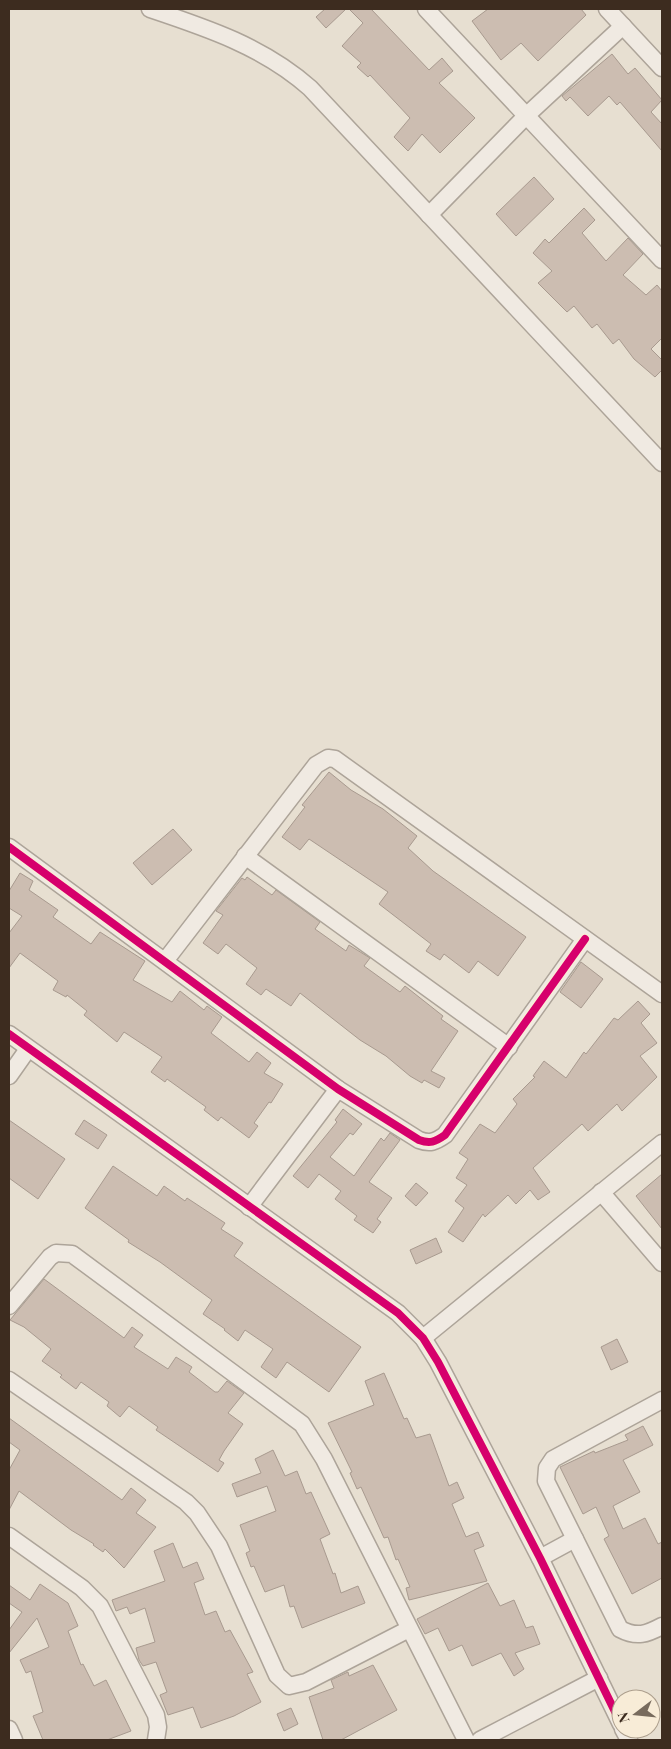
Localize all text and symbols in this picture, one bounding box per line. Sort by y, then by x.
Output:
north arrow [611,1689,661,1739]
text: N [612,1710,634,1725]

